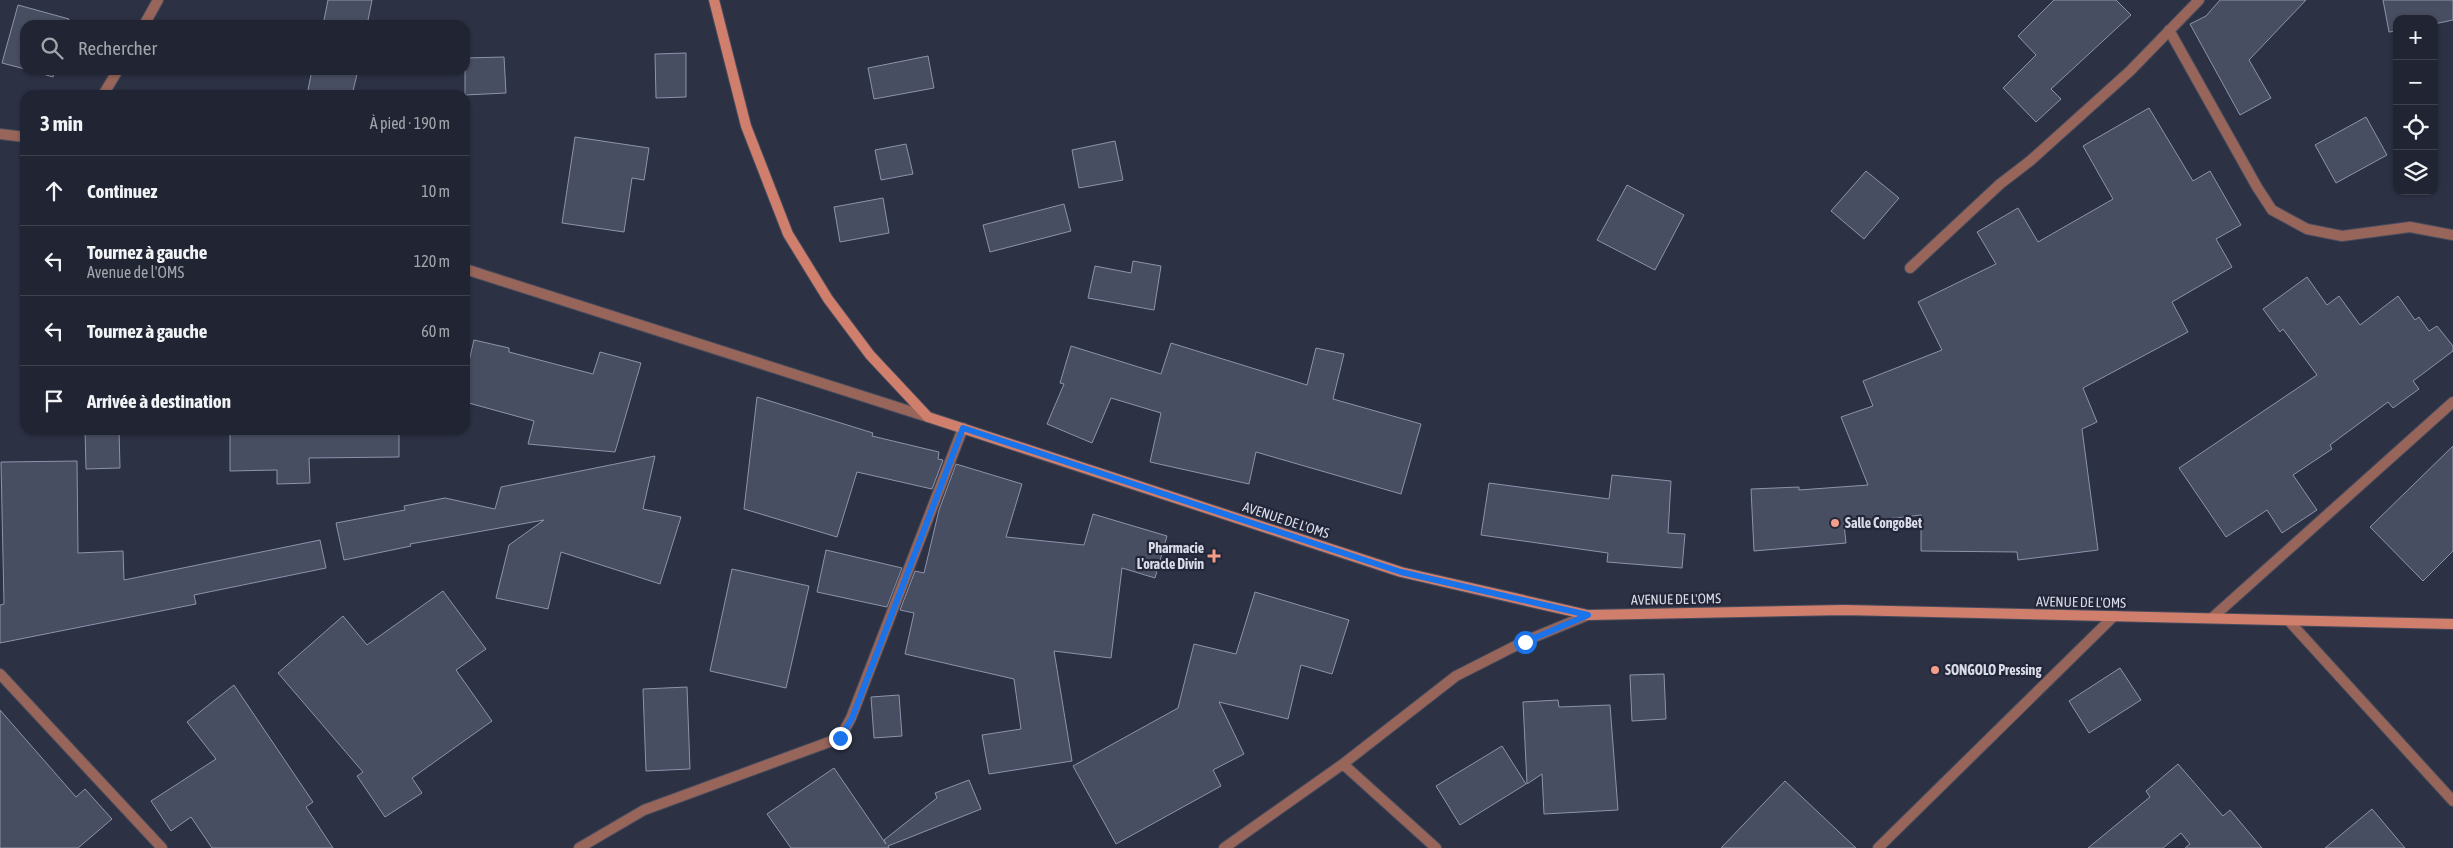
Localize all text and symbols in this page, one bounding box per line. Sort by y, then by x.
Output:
map controls [2393,15,2438,195]
button: + [2393,15,2438,60]
search box [20,20,470,75]
icon: search [38,34,66,62]
text: Rechercher [78,37,157,59]
button: − [2393,60,2438,105]
button: locate [2393,105,2438,150]
text: 3 min [40,111,83,135]
text: À pied · 190 m [370,114,450,132]
button: layers [2393,150,2438,195]
icon: ahead [40,177,68,205]
text: Continuez [87,180,157,202]
text: 10 m [421,182,450,200]
text: Tournez à gauche [87,241,207,263]
icon: left [40,247,68,275]
text: 120 m [414,252,450,270]
text: Avenue de l'OMS [87,263,184,281]
icon: left [40,317,68,345]
text: Tournez à gauche [87,320,207,342]
text: 60 m [421,322,450,340]
icon: arrive [40,387,68,415]
text: Arrivée à destination [87,390,231,412]
street label: AVENUE DE L'OMS [1241,498,1331,542]
place label: Salle CongoBet [1845,515,1922,531]
marker: Salle CongoBet [1829,517,1841,529]
place label: Pharmacie L'oracle Divin [1137,540,1204,572]
marker: Pharmacie L'oracle Divin [1208,550,1220,562]
street label: AVENUE DE L'OMS [1631,590,1721,608]
street label: AVENUE DE L'OMS [2036,593,2126,611]
route start [1514,631,1537,654]
place label: SONGOLO Pressing [1945,662,2042,678]
marker: SONGOLO Pressing [1929,664,1941,676]
route end [829,727,852,750]

